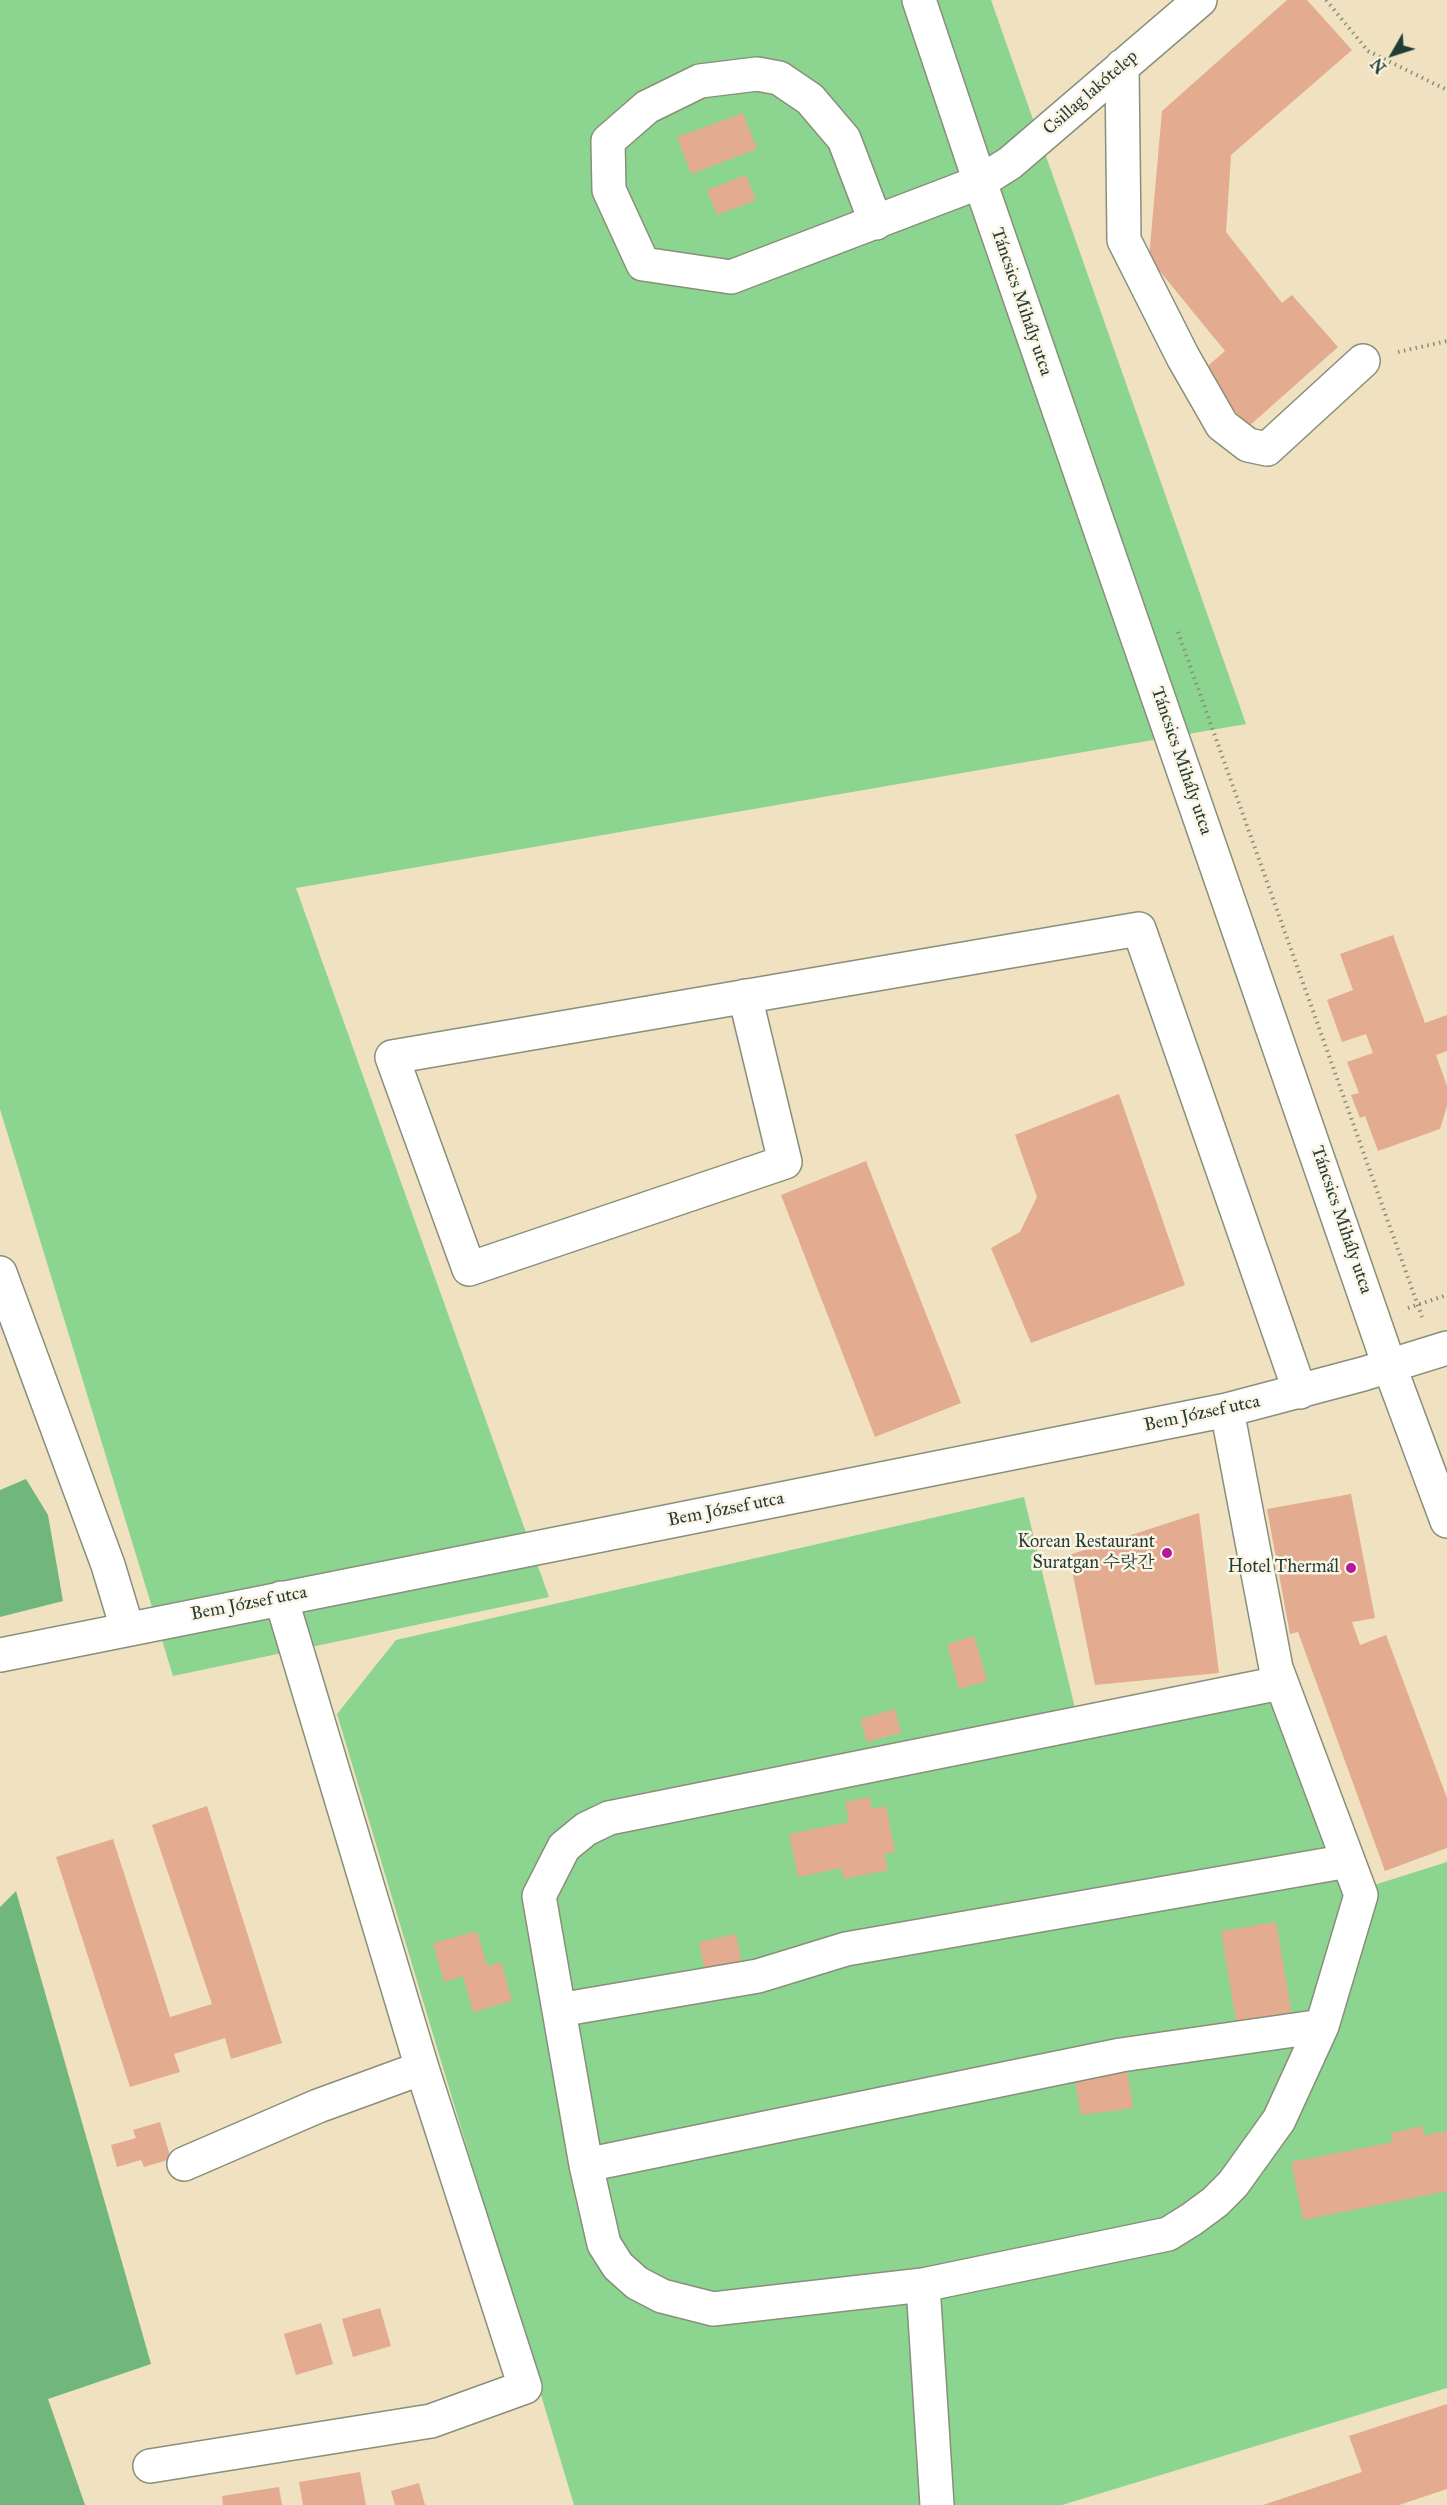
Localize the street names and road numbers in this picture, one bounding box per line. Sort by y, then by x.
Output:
street label: Csillag lakótelep [1039,46,1143,140]
street label: Táncsics Mihály utca [986,225,1056,379]
street label: Táncsics Mihály utca [1146,684,1216,838]
street label: Táncsics Mihály utca [1306,1143,1376,1297]
street label: Bem József utca [1142,1391,1262,1437]
street label: Bem József utca [666,1488,786,1532]
street label: Bem József utca [189,1582,309,1626]

